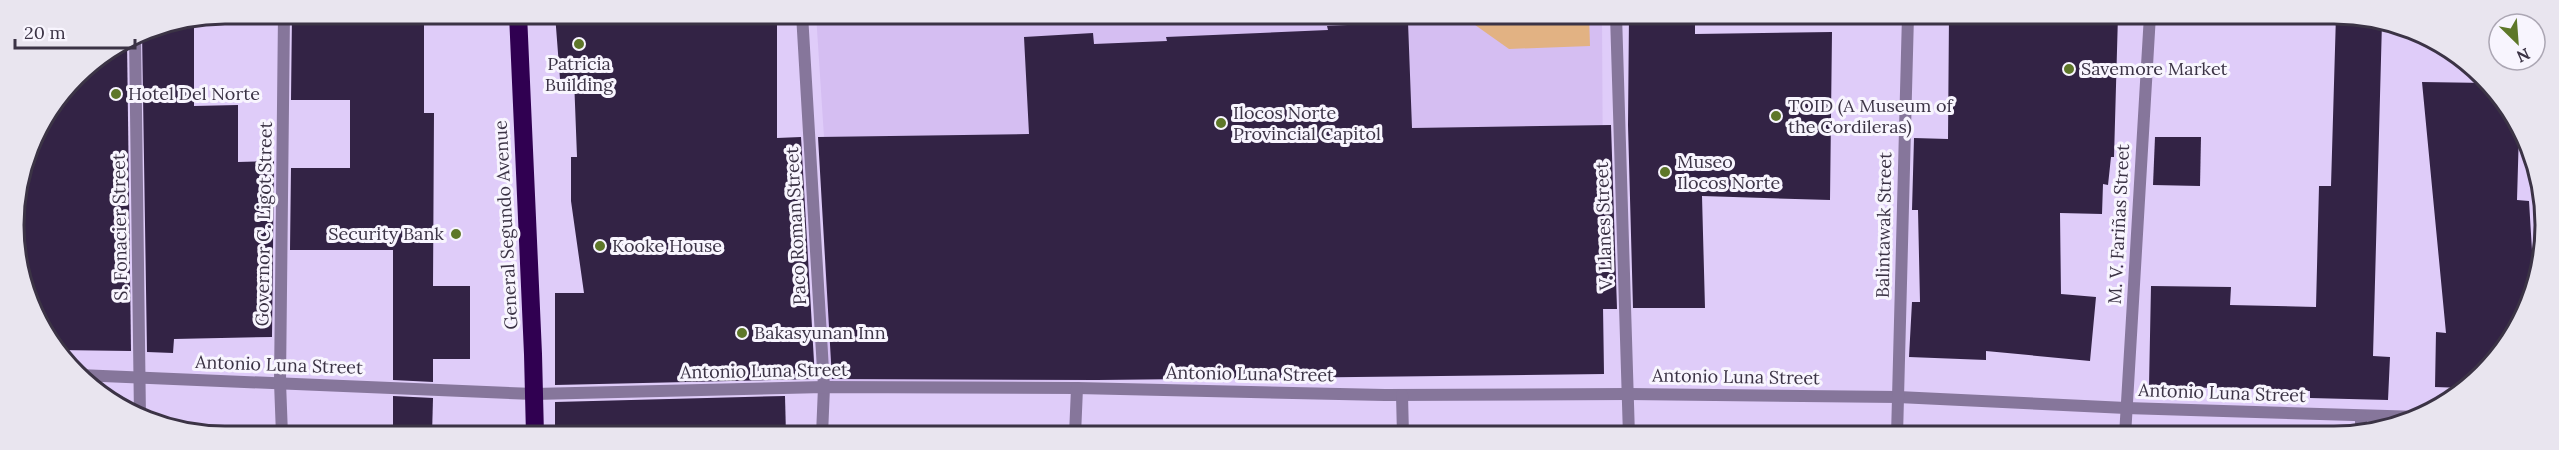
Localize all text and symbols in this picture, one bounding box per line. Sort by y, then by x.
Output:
scale bar [15,12,135,50]
north arrow [2487,12,2547,72]
text: 20 m [24,21,66,44]
marker: Patricia Building [572,37,586,51]
text: N [2514,44,2533,67]
place label: Patricia Building [545,52,614,96]
place label: Savemore Market [2081,57,2228,80]
marker: Savemore Market [2062,62,2076,76]
place label: Hotel Del Norte [128,82,260,105]
marker: Hotel Del Norte [109,87,123,101]
place label: TOID (A Museum of the Cordileras) [1788,94,1955,138]
place label: Ilocos Norte Provincial Capitol [1233,101,1381,145]
marker: TOID (A Museum of the Cordileras) [1769,109,1783,123]
marker: Ilocos Norte Provincial Capitol [1214,116,1228,130]
street label: General Segundo Avenue [489,120,522,330]
street label: Governor C. Ligot Street [250,121,277,327]
street label: M. V. Fariñas Street [2103,143,2134,305]
street label: Paco Roman Street [780,146,811,306]
place label: Museo Ilocos Norte [1677,150,1780,194]
street label: Balintawak Street [1871,152,1896,298]
street label: S. Fonacier Street [107,153,132,301]
street label: V. Llanes Street [1590,161,1617,292]
marker: Museo Ilocos Norte [1658,165,1672,179]
place label: Security Bank [328,222,444,245]
marker: Security Bank [449,227,463,241]
place label: Kooke House [612,234,722,257]
marker: Kooke House [593,239,607,253]
place label: Bakasyunan Inn [754,321,886,344]
marker: Bakasyunan Inn [735,326,749,340]
street label: Antonio Luna Street [194,350,363,379]
street label: Antonio Luna Street [679,358,848,383]
street label: Antonio Luna Street [1165,361,1334,386]
street label: Antonio Luna Street [1651,364,1820,389]
street label: Antonio Luna Street [2137,378,2306,407]

